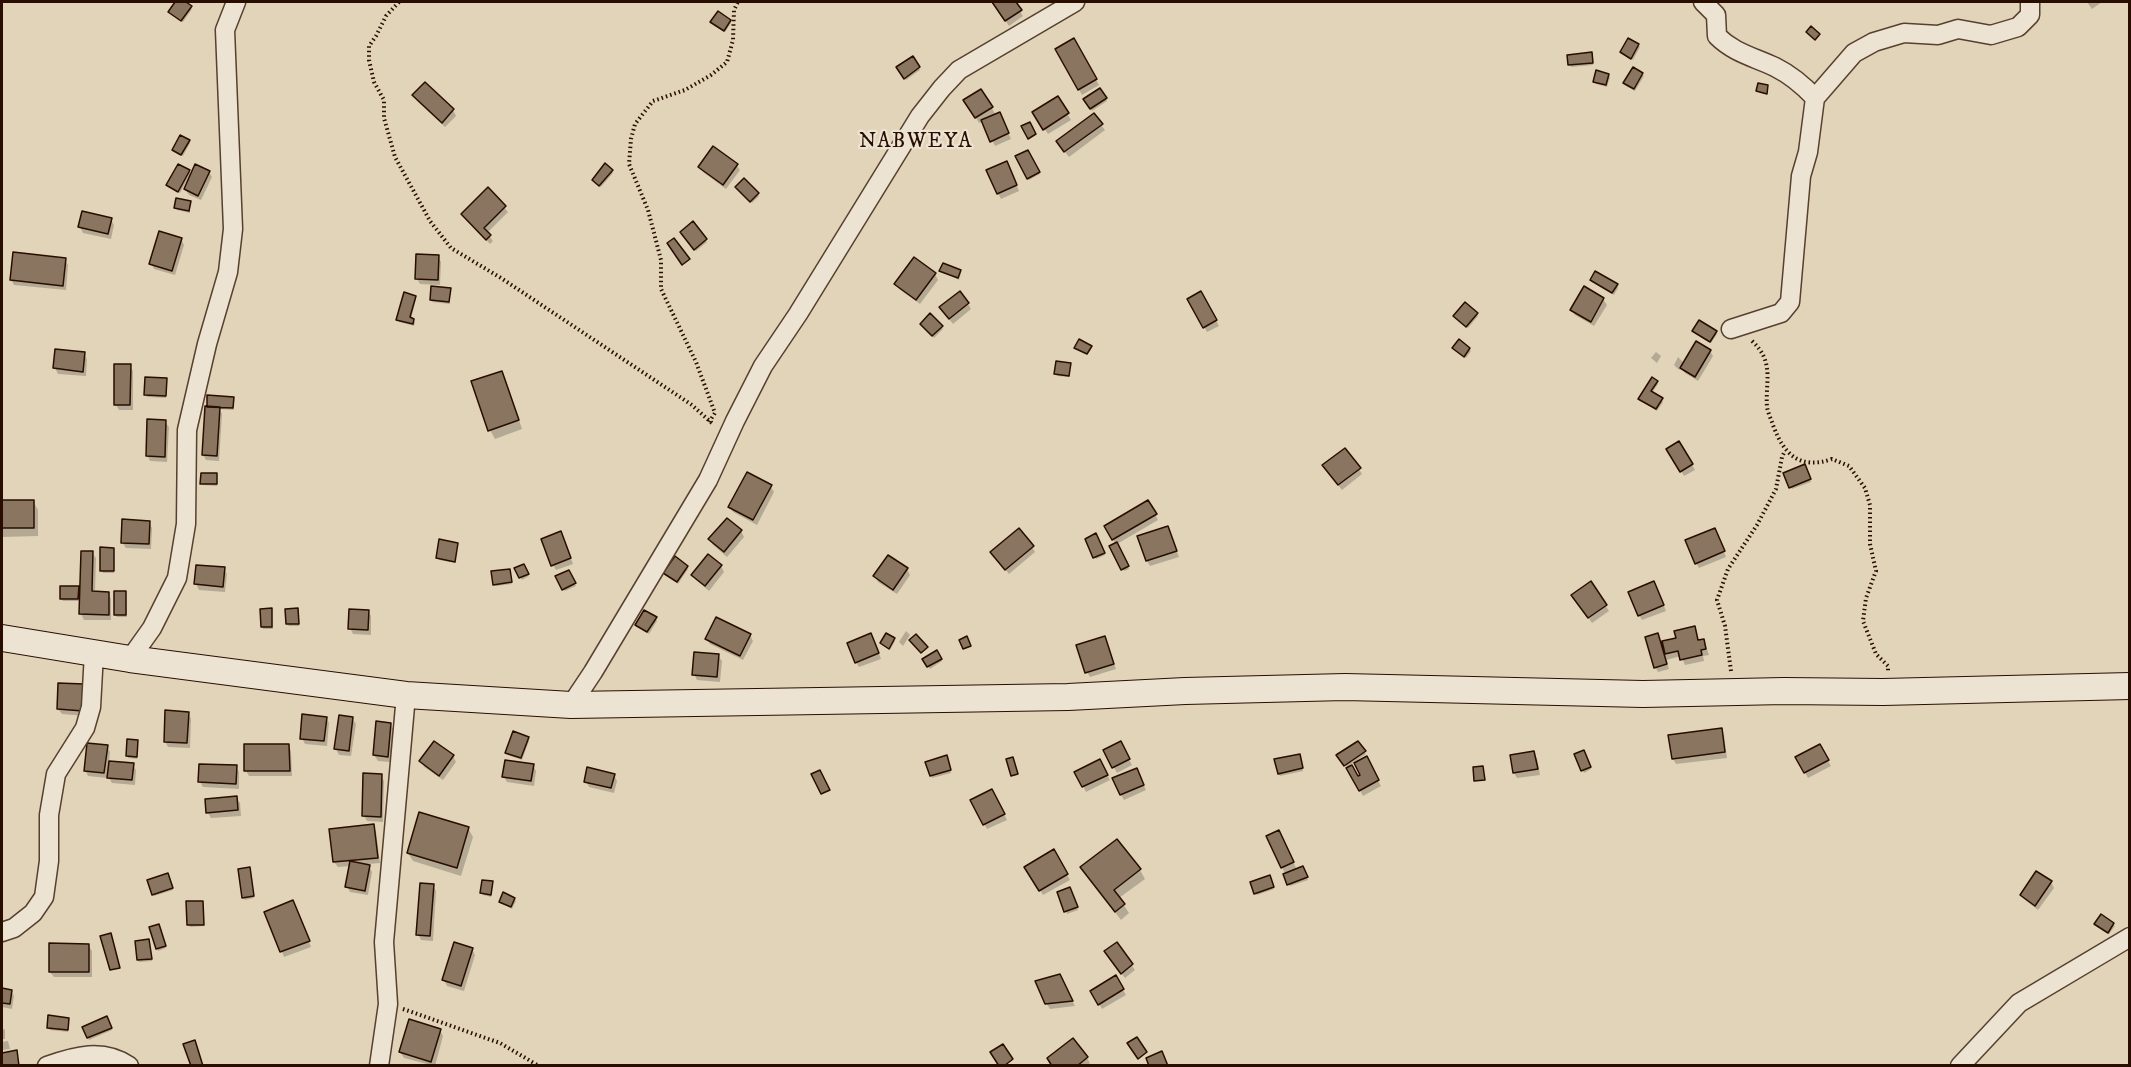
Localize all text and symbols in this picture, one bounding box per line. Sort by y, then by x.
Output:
district label: NABWEYA [859,130,973,156]

